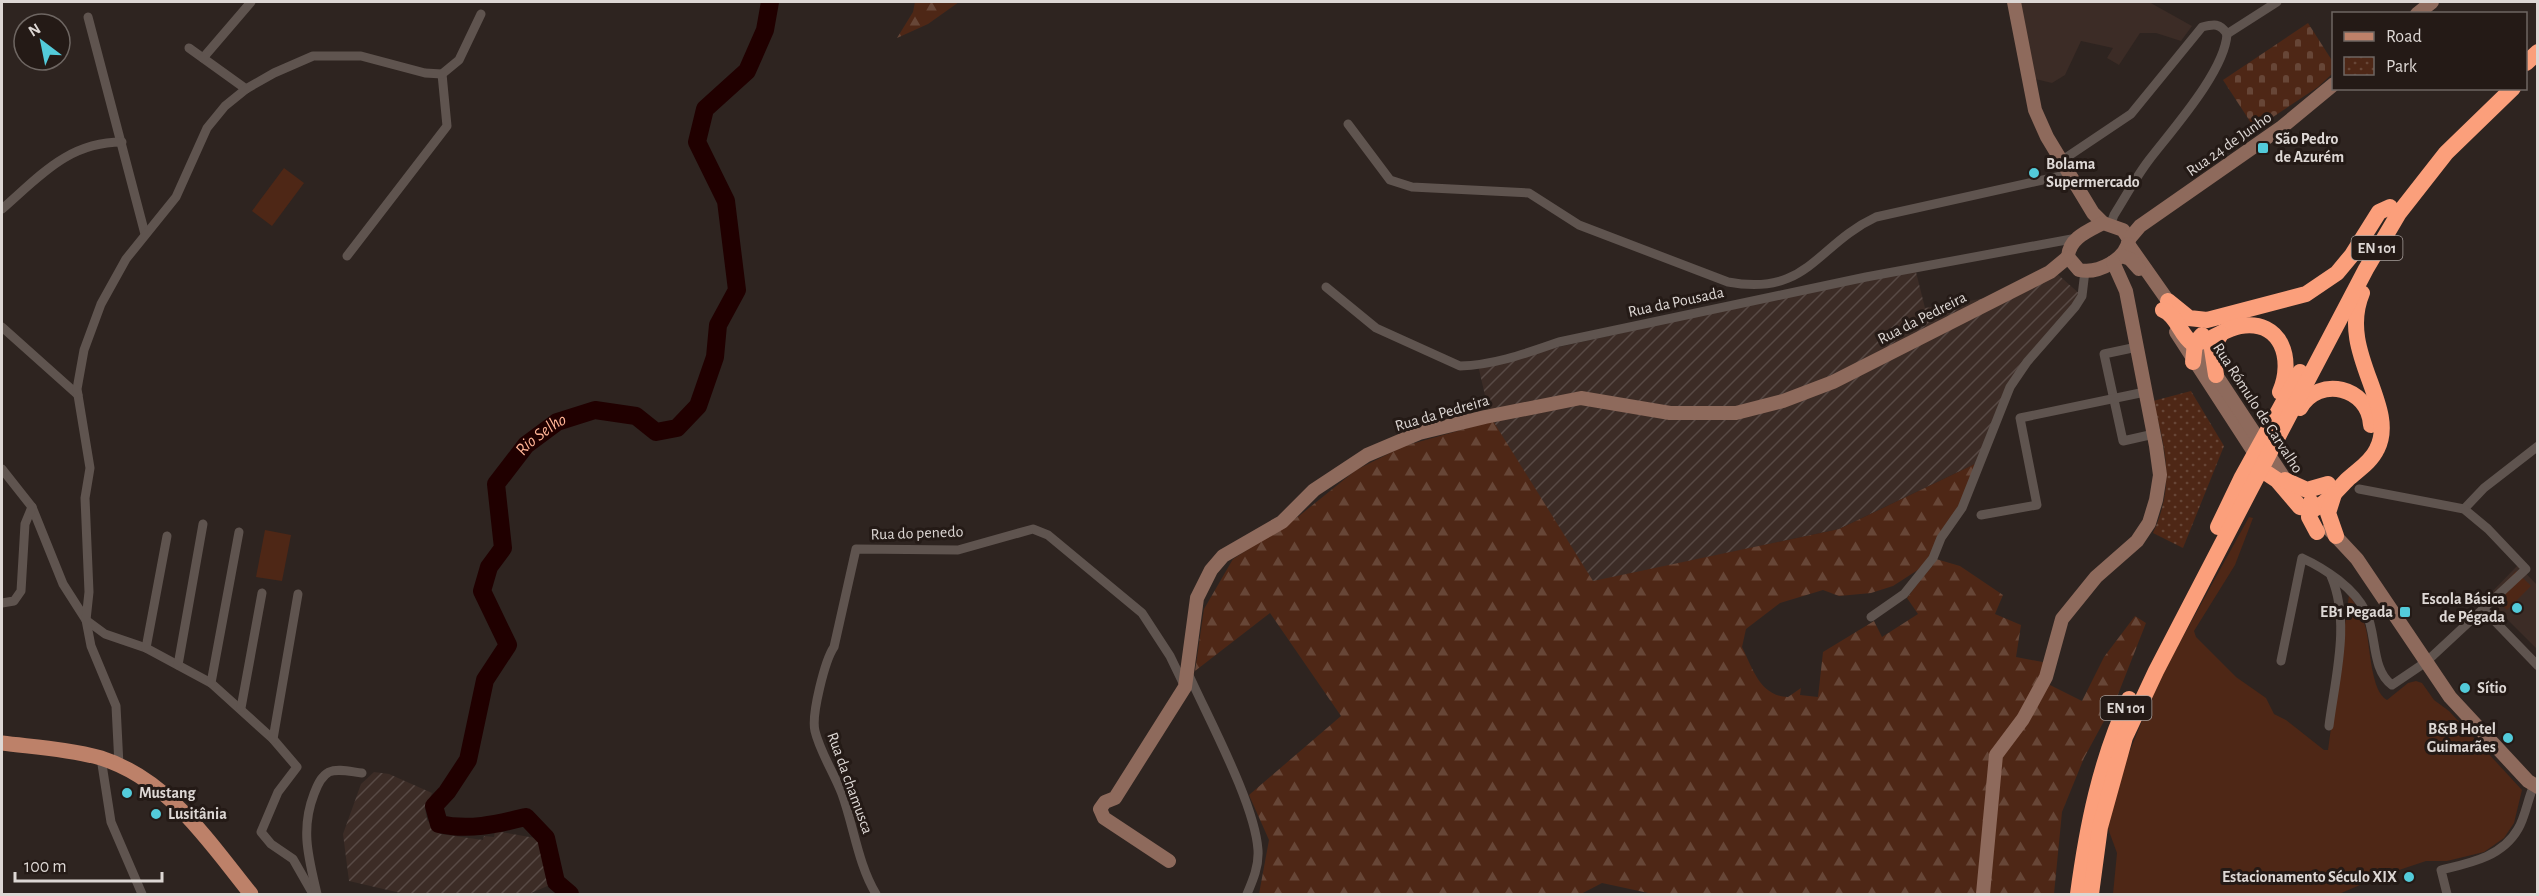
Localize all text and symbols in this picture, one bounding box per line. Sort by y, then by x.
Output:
north arrow [12,12,72,72]
legend [2332,12,2527,90]
text: N [26,20,44,40]
text: Road [2386,28,2422,46]
text: Park [2386,58,2418,76]
street label: Rua 24 de Junho [2183,109,2275,179]
place label: São Pedro de Azurém [2275,131,2344,165]
marker: São Pedro de Azurém [2256,141,2270,155]
place label: Bolama Supermercado [2046,156,2140,190]
marker: Bolama Supermercado [2027,166,2041,180]
road number: EN 101 [2352,236,2402,260]
street label: Rua da Pousada [1627,284,1725,320]
street label: Rua da Pedreira [1875,289,1969,347]
street label: Rua Rómulo de Carvalho [2210,340,2306,476]
street label: Rua da Pedreira [1393,392,1491,434]
water label: Rio Selho [512,411,568,459]
street label: Rua do penedo [870,523,964,543]
place label: Escola Básica de Pégada [2421,591,2505,625]
marker: Escola Básica de Pégada [2510,601,2524,615]
place label: EB1 Pegada [2320,604,2393,620]
marker: EB1 Pegada [2398,605,2412,619]
place label: Sítio [2477,680,2507,696]
marker: Sítio [2458,681,2472,695]
road number: EN 101 [2100,696,2152,720]
place label: B&B Hotel Guimarães [2427,721,2496,755]
street label: Rua da chamusca [824,730,876,836]
marker: B&B Hotel Guimarães [2501,731,2515,745]
place label: Mustang [139,785,196,801]
marker: Mustang [120,786,134,800]
place label: Lusitânia [168,806,227,822]
marker: Lusitânia [149,807,163,821]
scale bar [15,845,162,883]
text: 100 m [24,858,67,876]
place label: Estacionamento Século XIX [2222,869,2397,885]
marker: Estacionamento Século XIX [2402,870,2416,884]

